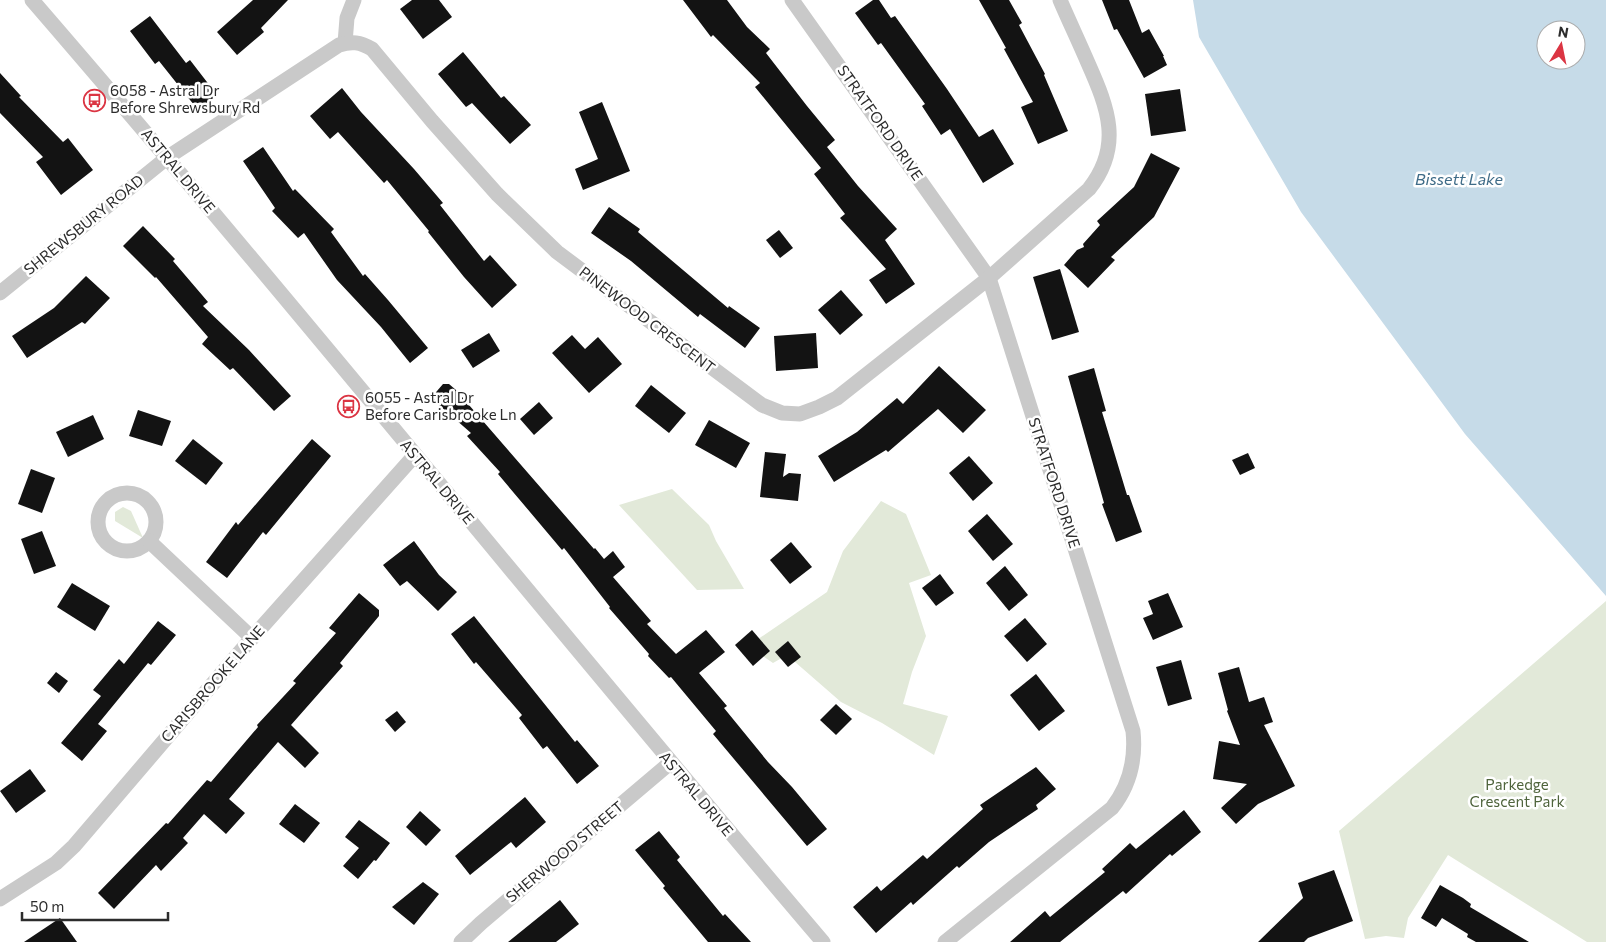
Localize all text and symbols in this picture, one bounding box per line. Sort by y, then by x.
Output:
north arrow [1536,20,1586,70]
text: N [1557,22,1570,41]
street label: STRATFORD DRIVE [834,61,927,183]
place label: 6058 - Astral Dr Before Shrewsbury Rd [110,81,260,116]
bus stop icon: 6058 - Astral Dr Before Shrewsbury Rd [82,88,106,112]
street label: ASTRAL DRIVE [138,124,219,216]
water label: Bissett Lake [1415,169,1503,188]
street label: SHREWSBURY ROAD [20,170,147,278]
street label: PINEWOOD CRESCENT [576,262,719,376]
place label: 6055 - Astral Dr Before Carisbrooke Ln [365,388,517,423]
bus stop icon: 6055 - Astral Dr Before Carisbrooke Ln [337,395,361,419]
street label: STRATFORD DRIVE [1025,415,1085,550]
street label: ASTRAL DRIVE [397,435,478,527]
street label: CARISBROOKE LANE [157,621,268,745]
street label: ASTRAL DRIVE [656,747,737,839]
park label: Parkedge Crescent Park [1469,775,1565,810]
street label: SHERWOOD STREET [502,797,627,906]
scale bar [22,890,169,922]
text: 50 m [30,897,64,915]

